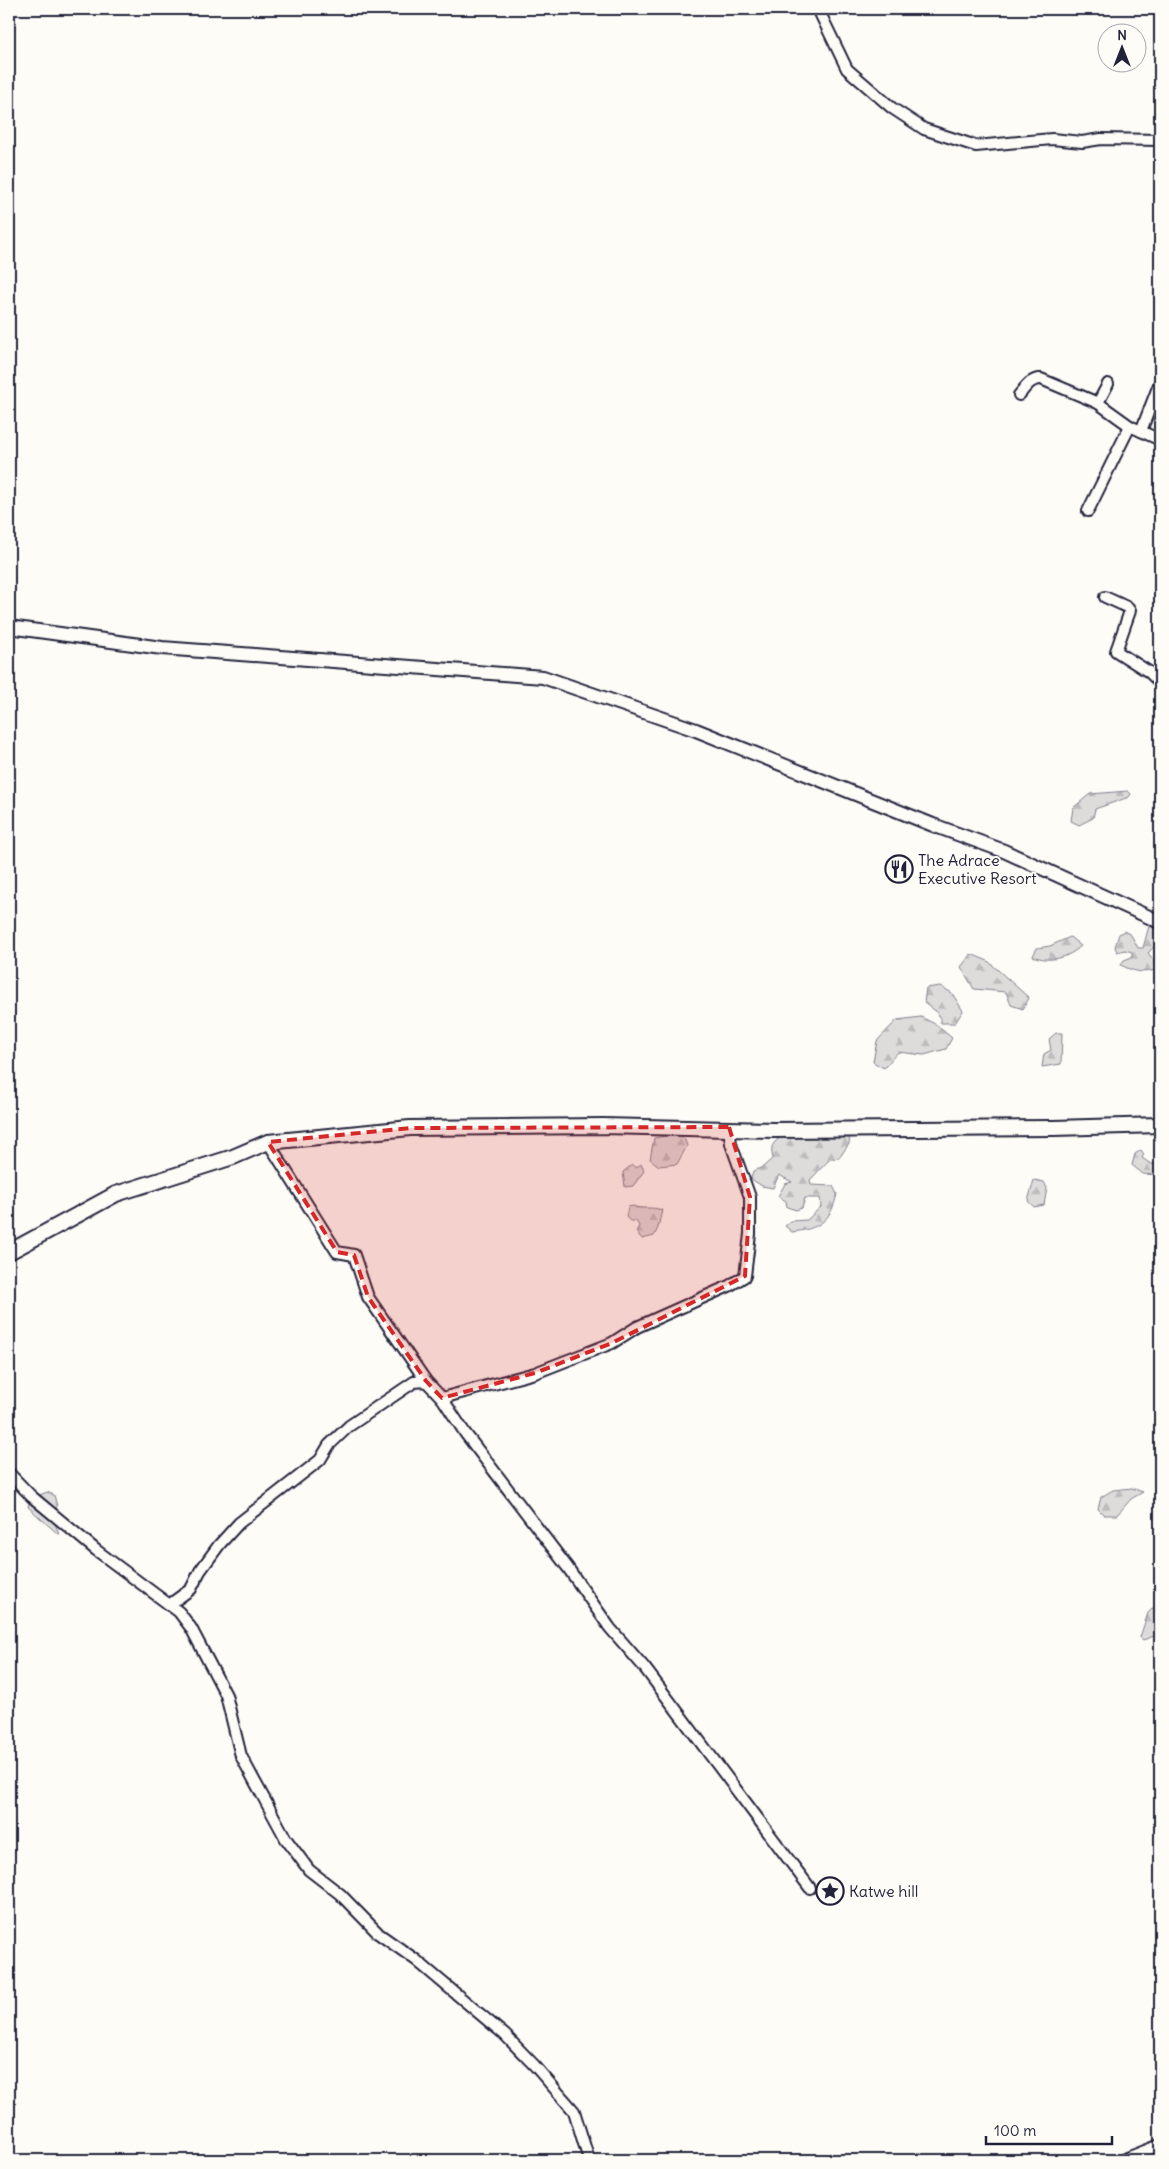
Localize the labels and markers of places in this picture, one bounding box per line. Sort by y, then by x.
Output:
place label: The Adrace Executive Resort [918,850,1037,888]
restaurant icon: The Adrace Executive Resort [884,854,914,884]
place icon: Katwe hill [815,1876,845,1906]
place label: Katwe hill [849,1881,918,1901]

